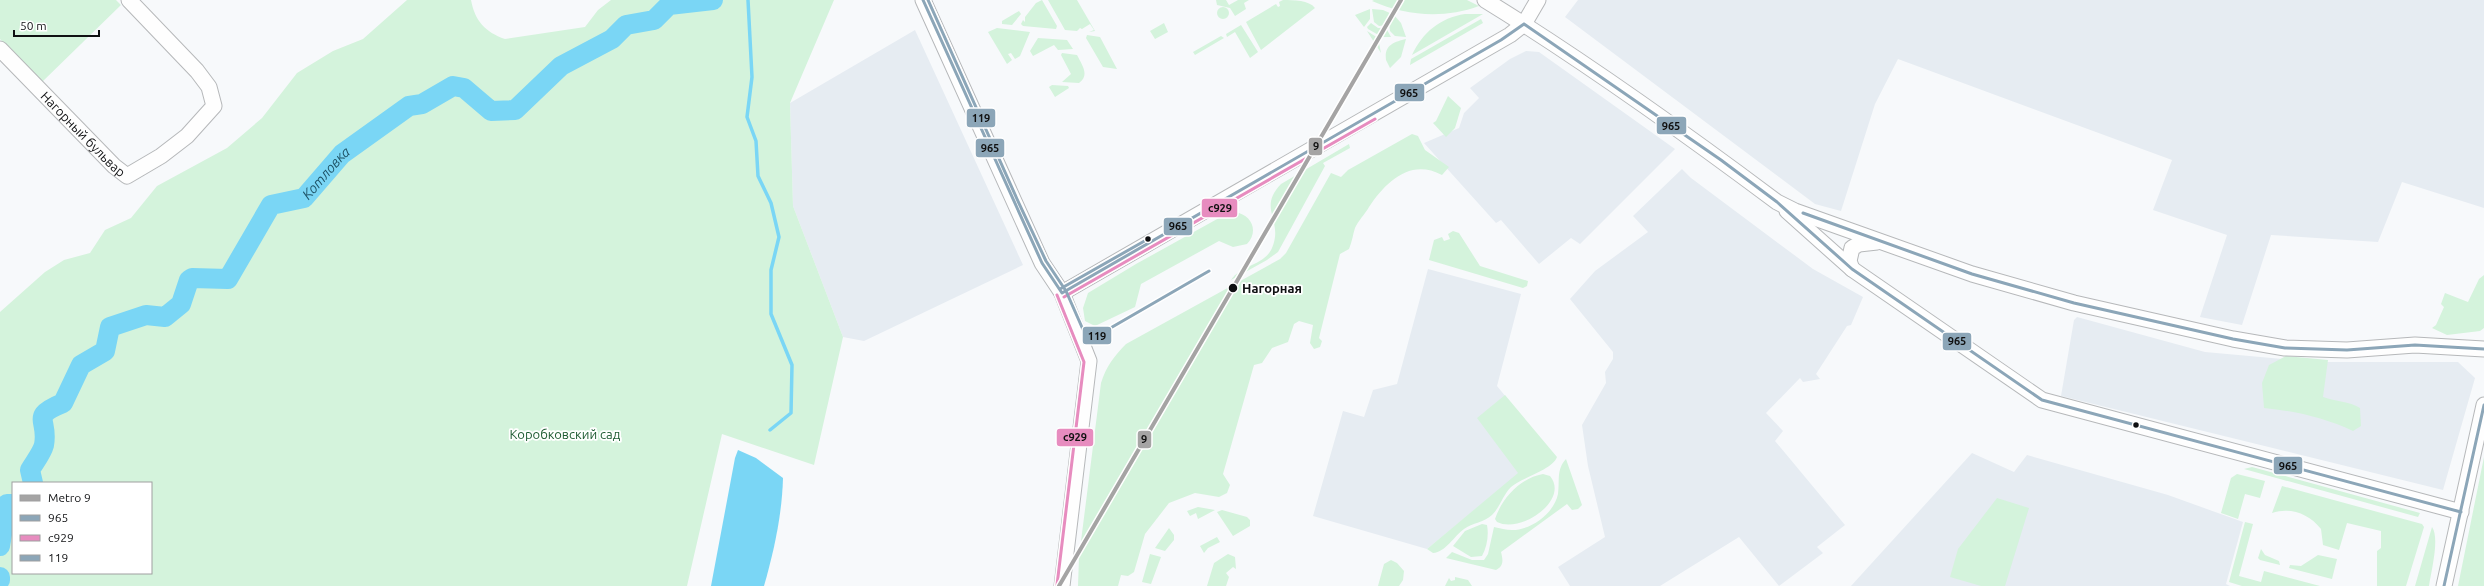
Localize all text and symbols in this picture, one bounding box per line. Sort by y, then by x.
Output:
scale bar [14,12,99,38]
text: 50 m [20,19,47,32]
line badge: 965 [1394,83,1425,102]
text: 965 [1400,87,1418,99]
street label: Нагорный бульвар [38,89,128,179]
line badge: 119 [966,108,996,128]
text: 119 [972,112,990,124]
line badge: 965 [1656,116,1687,135]
text: 965 [1662,120,1680,132]
line badge: 9 [1308,137,1323,156]
line badge: 965 [975,138,1005,158]
text: 9 [1313,140,1319,152]
text: 965 [981,142,999,154]
water label: Котловка [299,143,353,202]
line badge: с929 [1201,198,1238,218]
text: с929 [1208,202,1232,214]
line badge: 965 [1163,217,1193,236]
text: 965 [1169,220,1187,232]
unlabelled marker [1143,234,1153,244]
place label: Нагорная [1242,281,1302,295]
marker: Нагорная [1227,282,1239,294]
line badge: 119 [1082,326,1112,345]
text: 119 [1088,330,1106,342]
line badge: 965 [1942,332,1972,351]
text: 965 [1948,335,1966,347]
unlabelled marker [2131,420,2141,430]
park label: Коробковский сад [510,427,621,441]
line badge: с929 [1056,428,1094,447]
line badge: 9 [1137,430,1152,449]
text: с929 [1063,431,1087,443]
text: 9 [1141,433,1147,445]
line badge: 965 [2273,456,2303,475]
text: 965 [2279,460,2297,472]
legend [12,482,152,574]
text: Metro 9 [48,491,91,504]
text: 965 [48,511,68,524]
text: с929 [48,531,74,544]
text: 119 [48,551,68,564]

